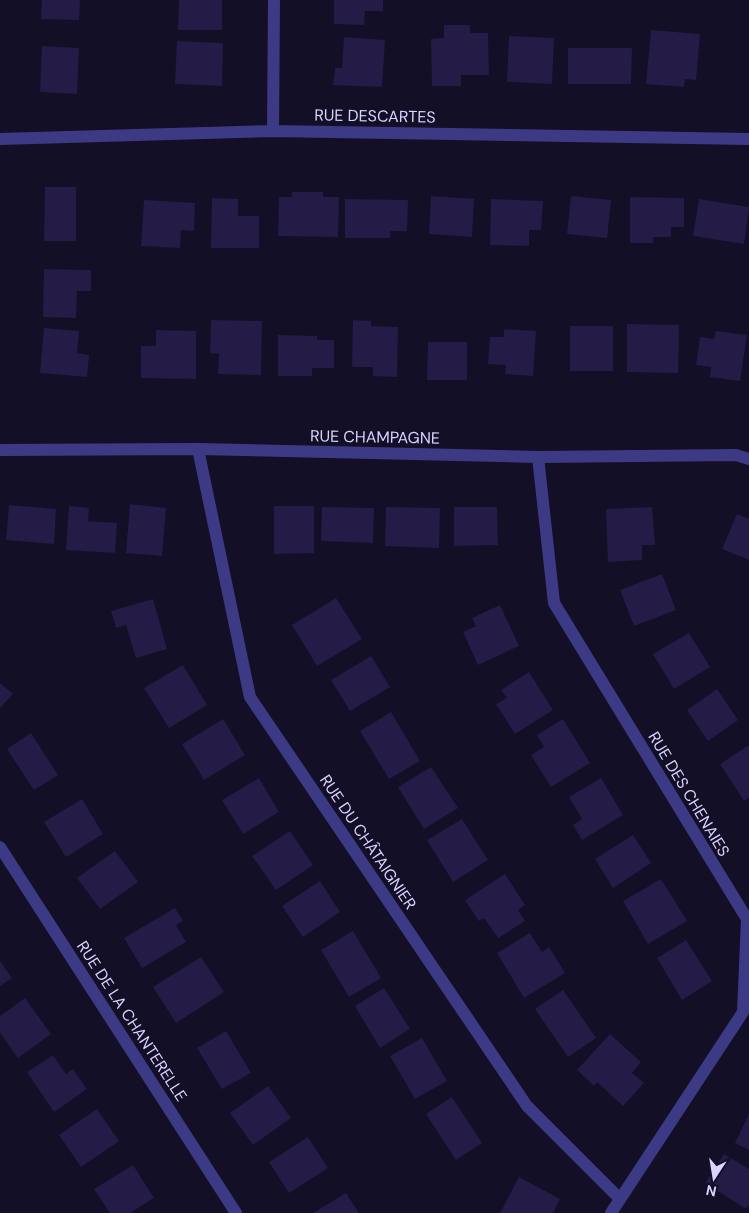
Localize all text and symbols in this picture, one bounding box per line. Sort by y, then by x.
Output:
street label: RUE DESCARTES [314,104,436,128]
street label: RUE CHAMPAGNE [310,425,440,449]
street label: RUE DES CHENAIES [643,728,735,860]
street label: RUE DU CHÂTAIGNIER [315,771,421,913]
street label: RUE DE LA CHANTERELLE [72,937,192,1105]
north arrow [689,1153,739,1203]
text: N [704,1181,718,1201]

